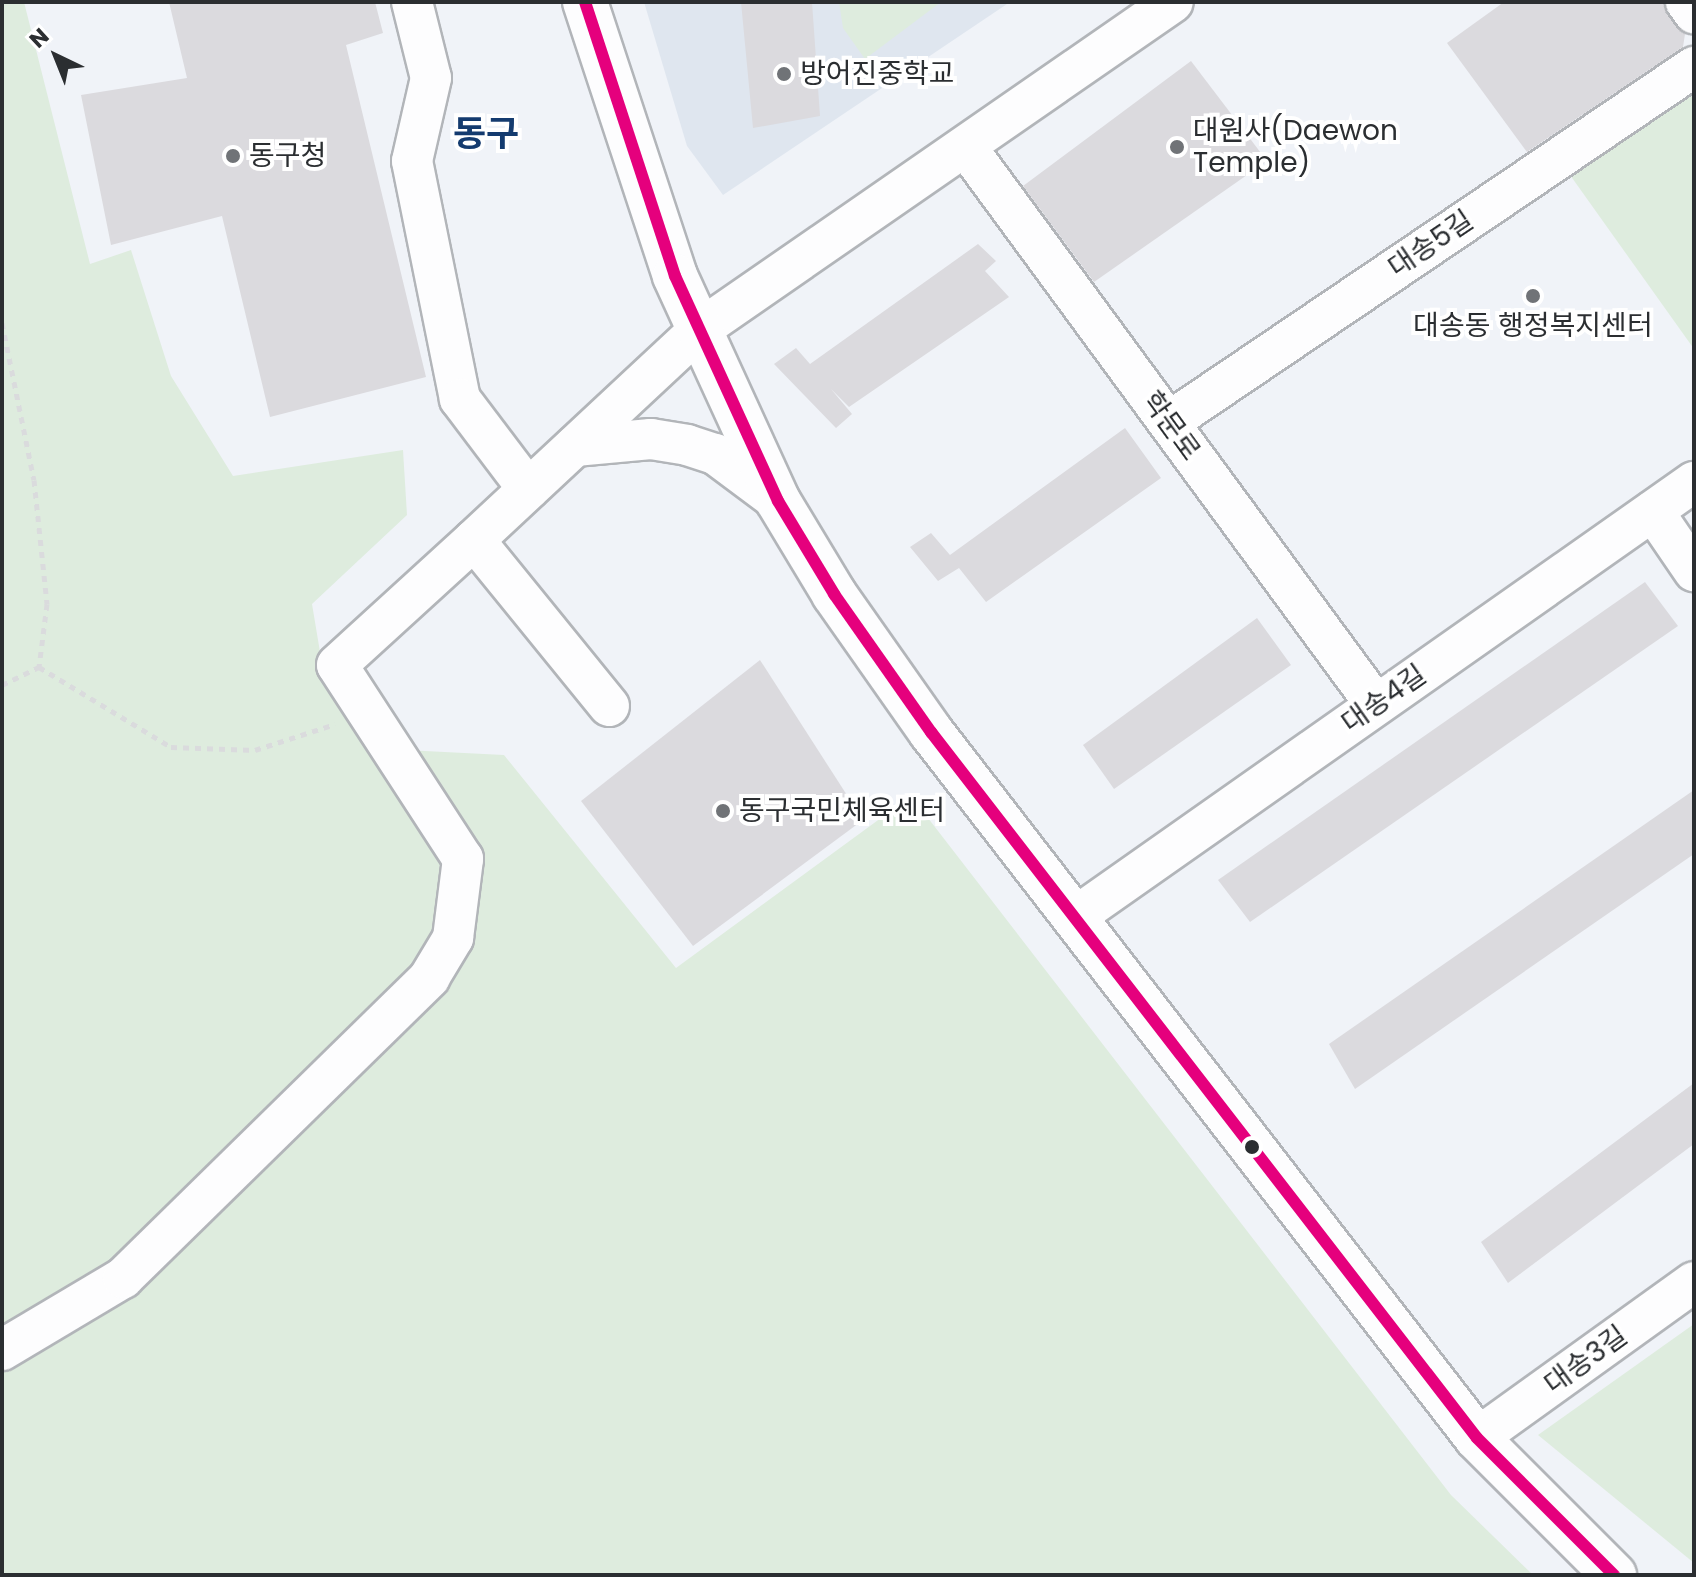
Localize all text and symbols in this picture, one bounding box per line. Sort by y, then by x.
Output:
north arrow [16,16,96,96]
text: N [23,21,56,55]
place label: 방어진중학교 [800,57,955,91]
marker: 방어진중학교 [775,65,793,83]
district label: 동구 [453,112,519,156]
place label: 대원사(Daewon Temple) [1193,114,1398,180]
marker: 대원사(Daewon Temple) [1168,138,1186,156]
place label: 동구청 [249,139,326,173]
marker: 동구청 [224,147,242,165]
street label: 대송5길 [1382,204,1480,284]
marker: 대송동 행정복지센터 [1524,287,1542,305]
place label: 대송동 행정복지센터 [1413,309,1653,343]
street label: 학문로 [1135,385,1207,467]
street label: 대송4길 [1335,658,1433,740]
place label: 동구국민체육센터 [739,794,945,828]
marker: 동구국민체육센터 [714,802,732,820]
unlabelled marker [1244,1139,1260,1155]
street label: 대송3길 [1538,1319,1634,1401]

